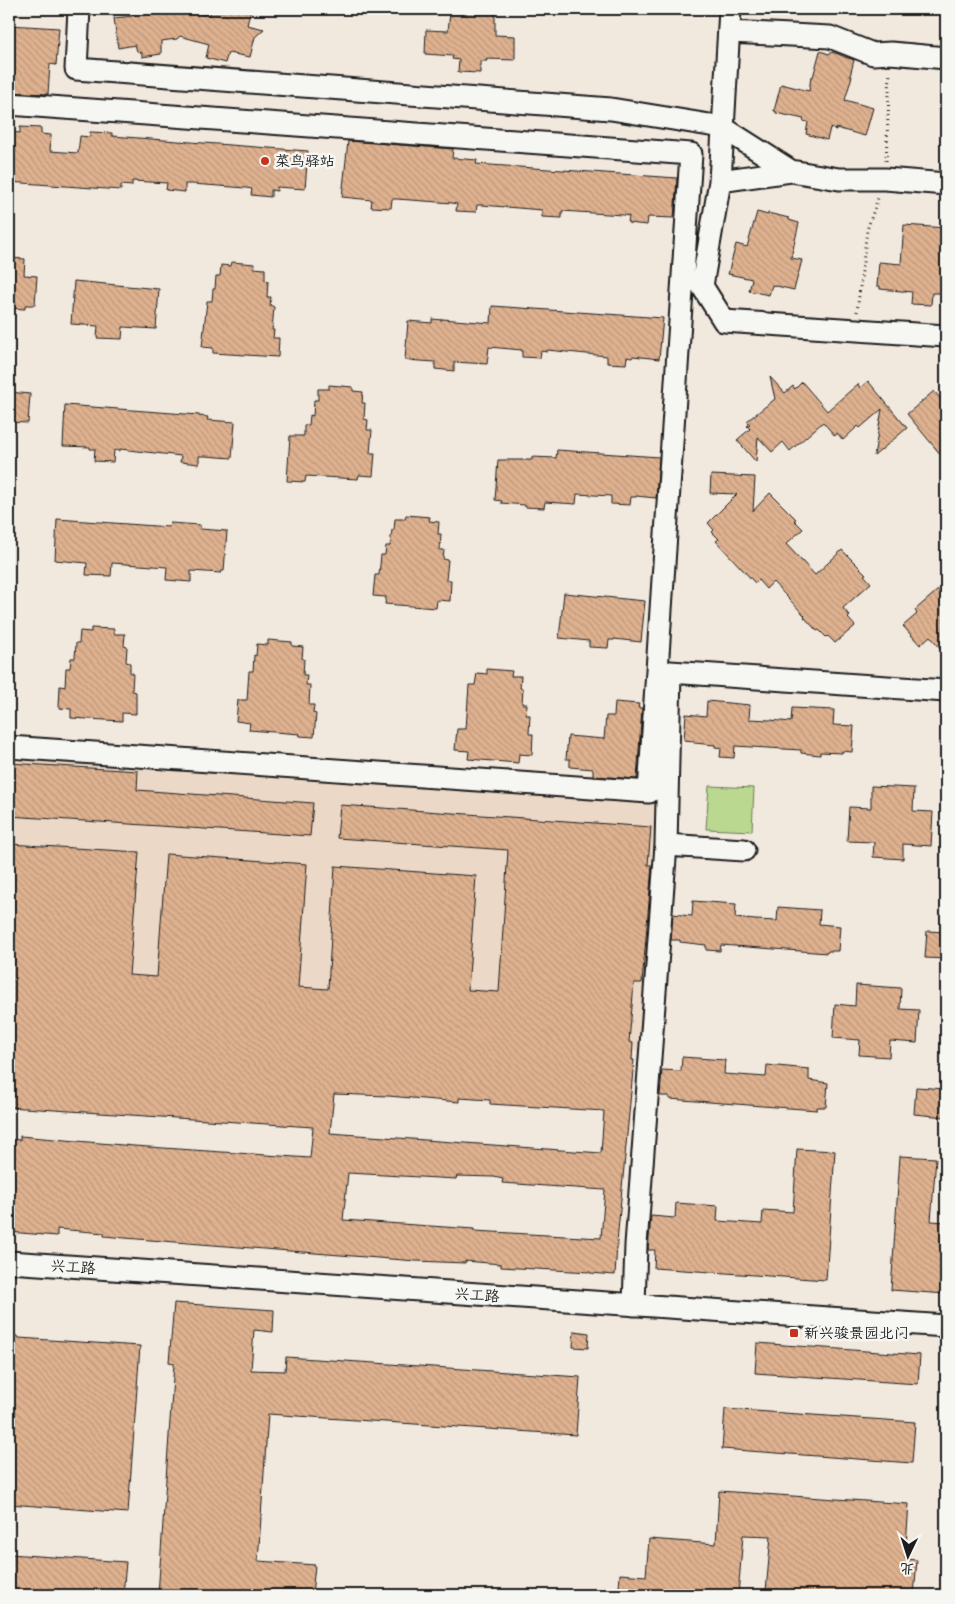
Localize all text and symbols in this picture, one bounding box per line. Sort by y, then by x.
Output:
place label: 菜鸟驿站 [275,148,335,174]
marker: 菜鸟驿站 [259,155,271,167]
street label: 兴工路 [50,1252,96,1282]
street label: 兴工路 [454,1280,500,1310]
place label: 新兴骏景园北门 [804,1320,909,1346]
marker: 新兴骏景园北门 [788,1327,800,1339]
north arrow [882,1532,932,1582]
text: 北 [899,1556,915,1581]

